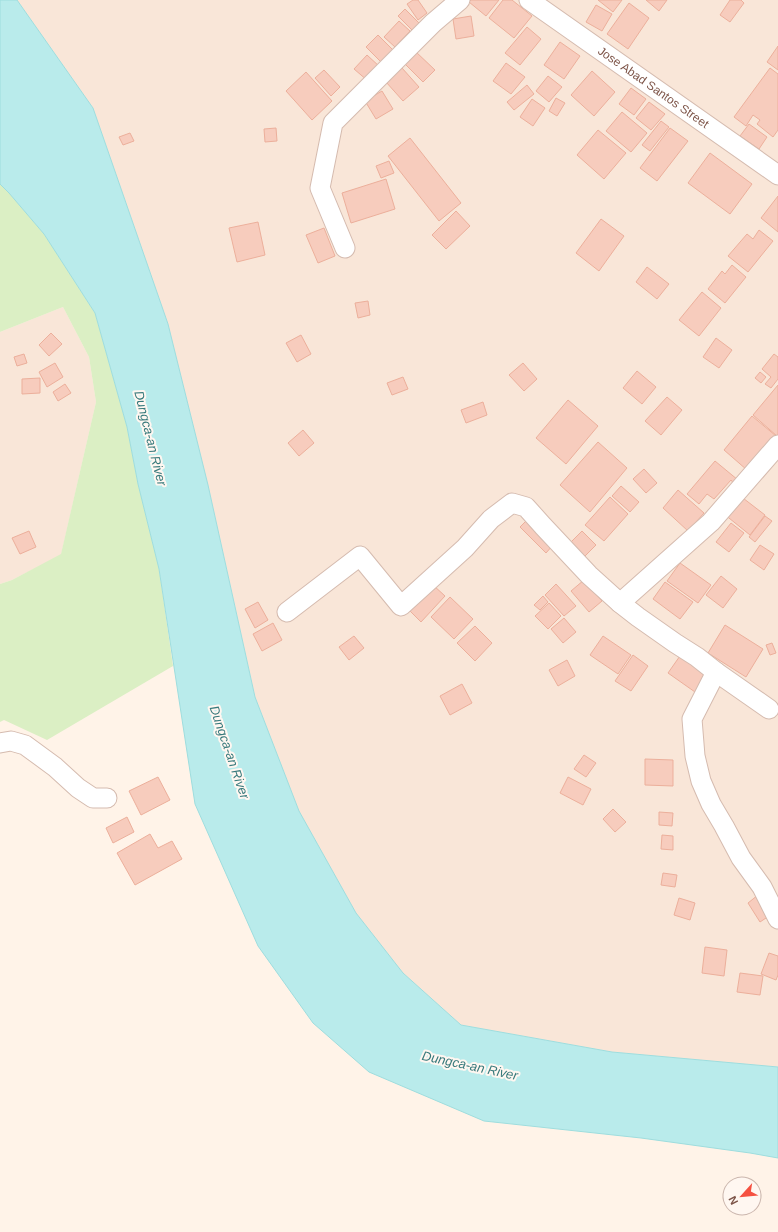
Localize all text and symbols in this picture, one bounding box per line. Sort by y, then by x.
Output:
street label: Jose Abad Santos Street [595,44,712,132]
water label: Dungca-an River [131,389,170,488]
water label: Dungca-an River [207,704,253,801]
water label: Dungca-an River [421,1048,520,1083]
north arrow [722,1176,762,1216]
text: N [726,1194,740,1207]

